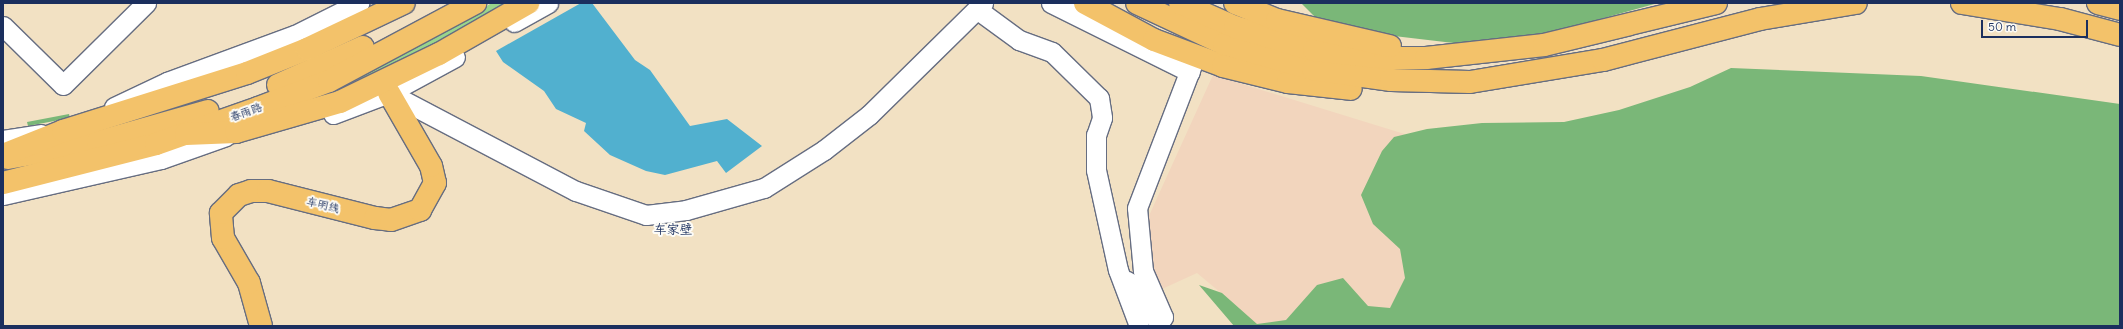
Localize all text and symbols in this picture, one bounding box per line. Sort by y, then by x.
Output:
scale bar [1983,12,2090,38]
text: 50 m [1988,19,2016,34]
street label: 春雨路 [228,100,264,124]
street label: 车明线 [305,195,341,215]
district label: 车家壁 [654,222,692,238]

